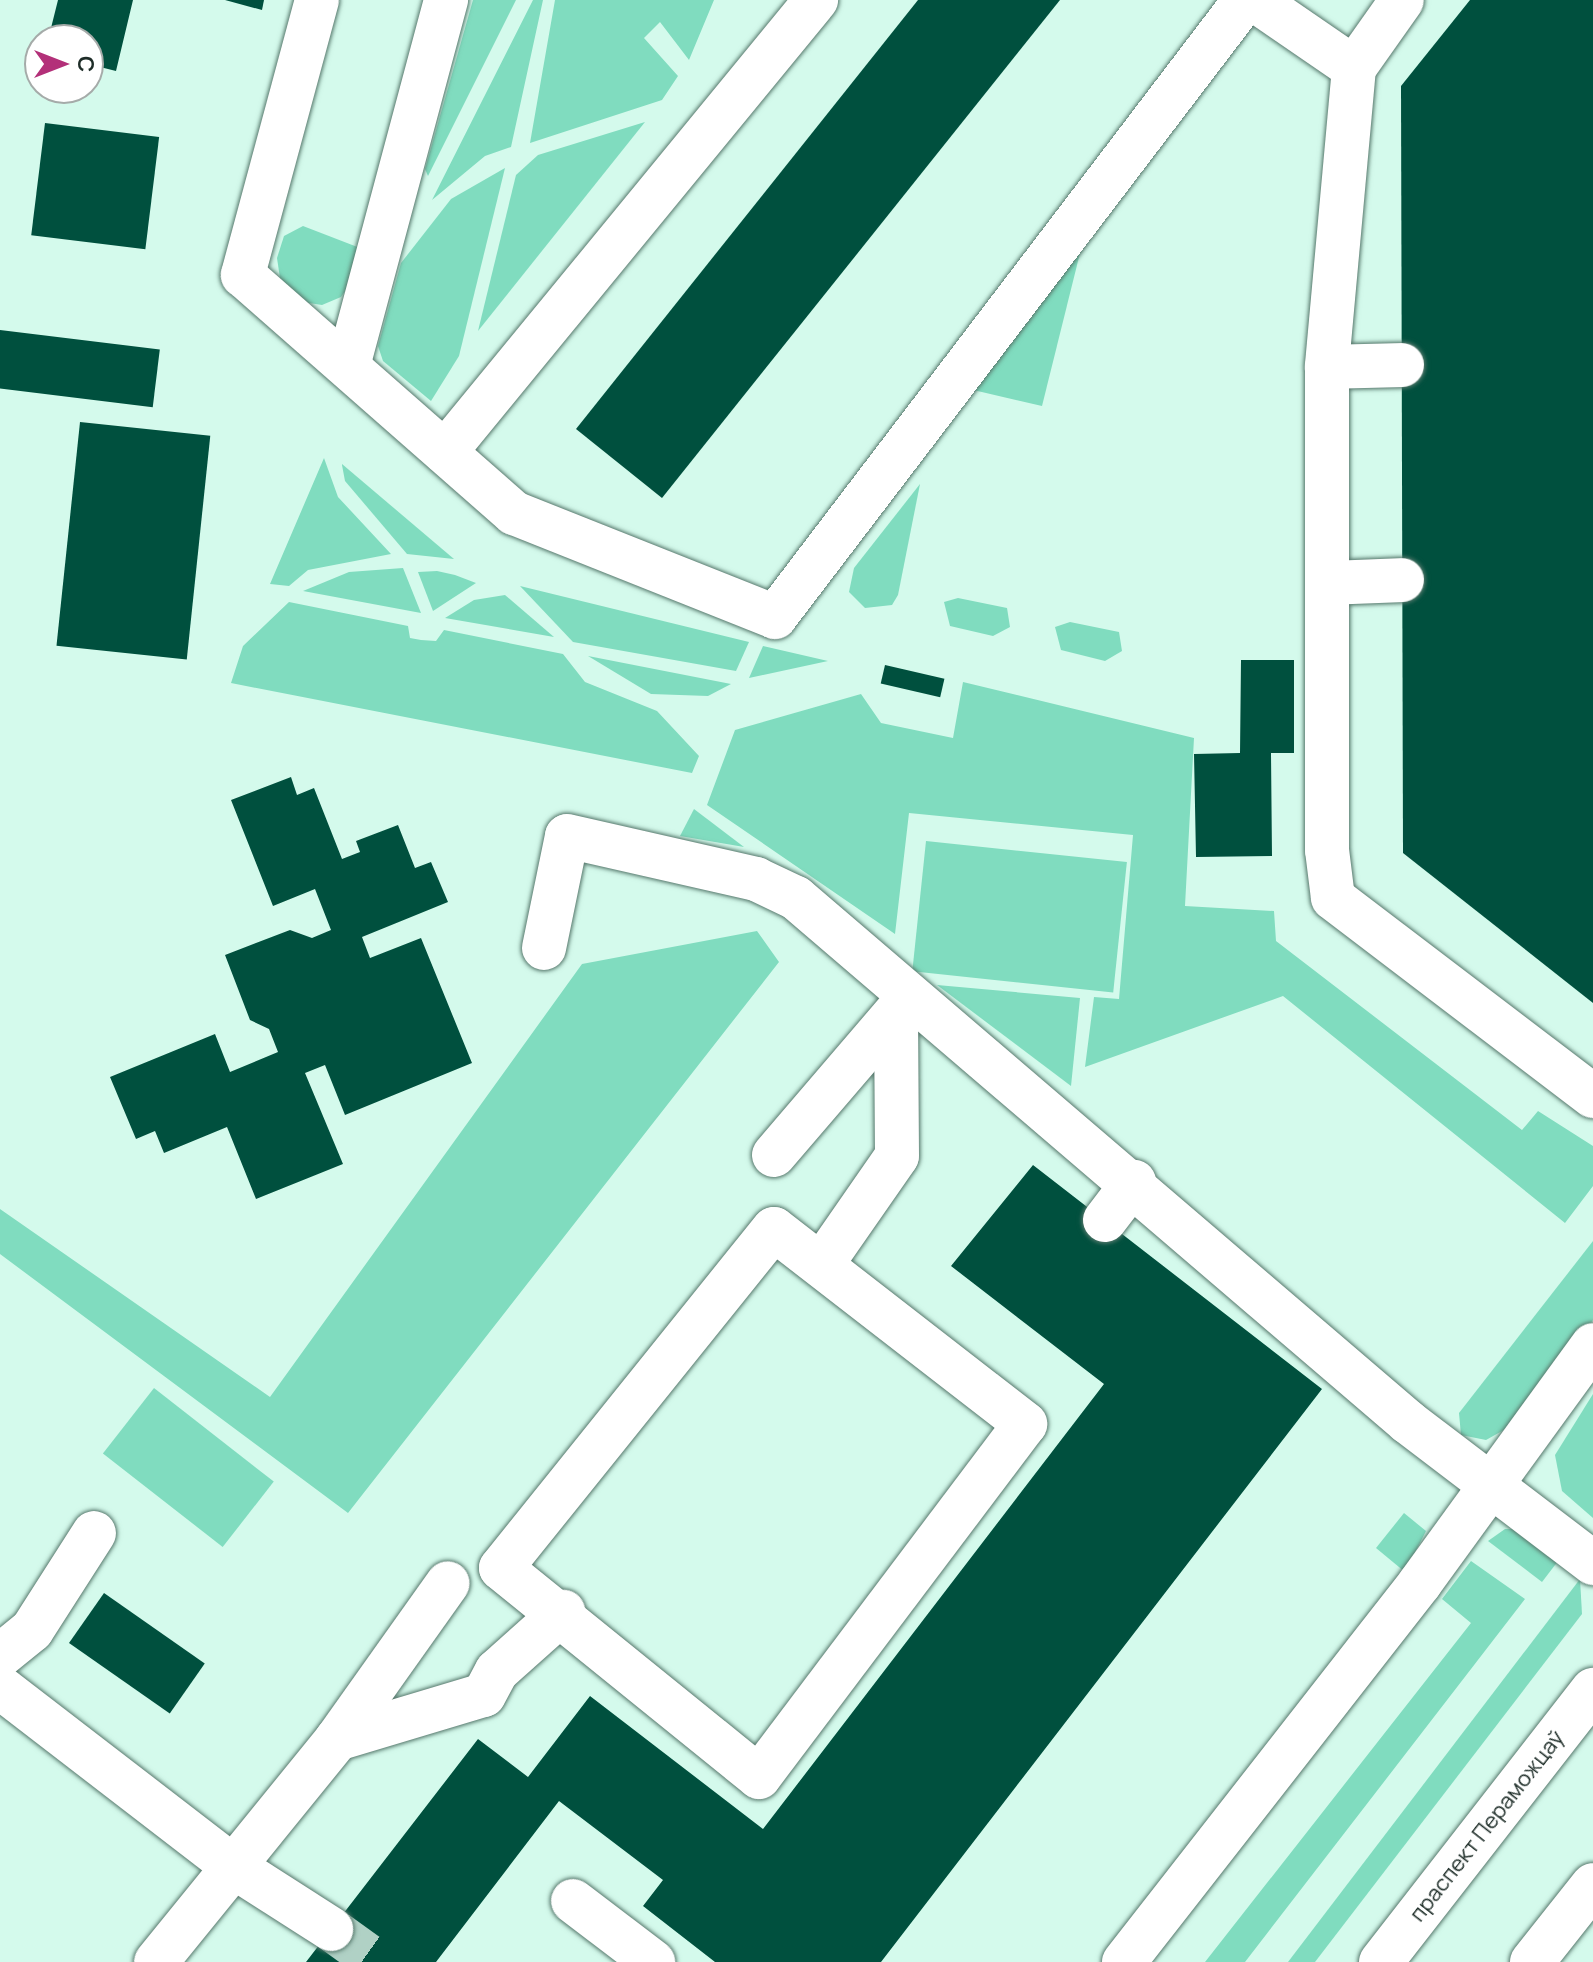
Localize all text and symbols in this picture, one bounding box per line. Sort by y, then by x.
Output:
north arrow [24,24,104,104]
text: С [71,56,101,72]
street label: праспект Пераможцаў [1404,1725,1570,1927]

